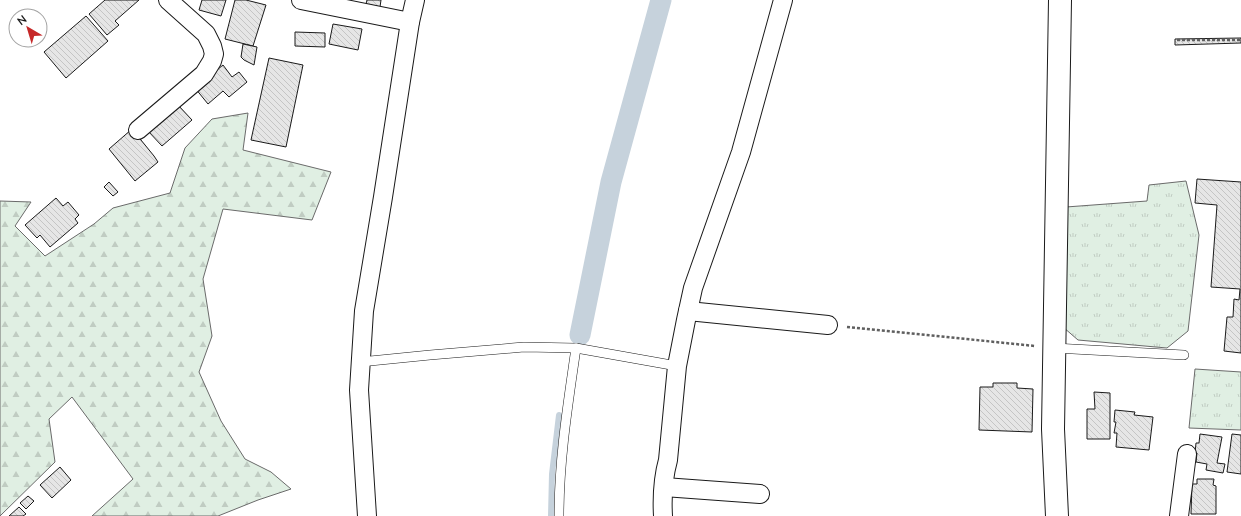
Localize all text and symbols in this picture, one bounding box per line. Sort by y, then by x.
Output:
north arrow [8,8,48,48]
text: N [14,12,29,28]

